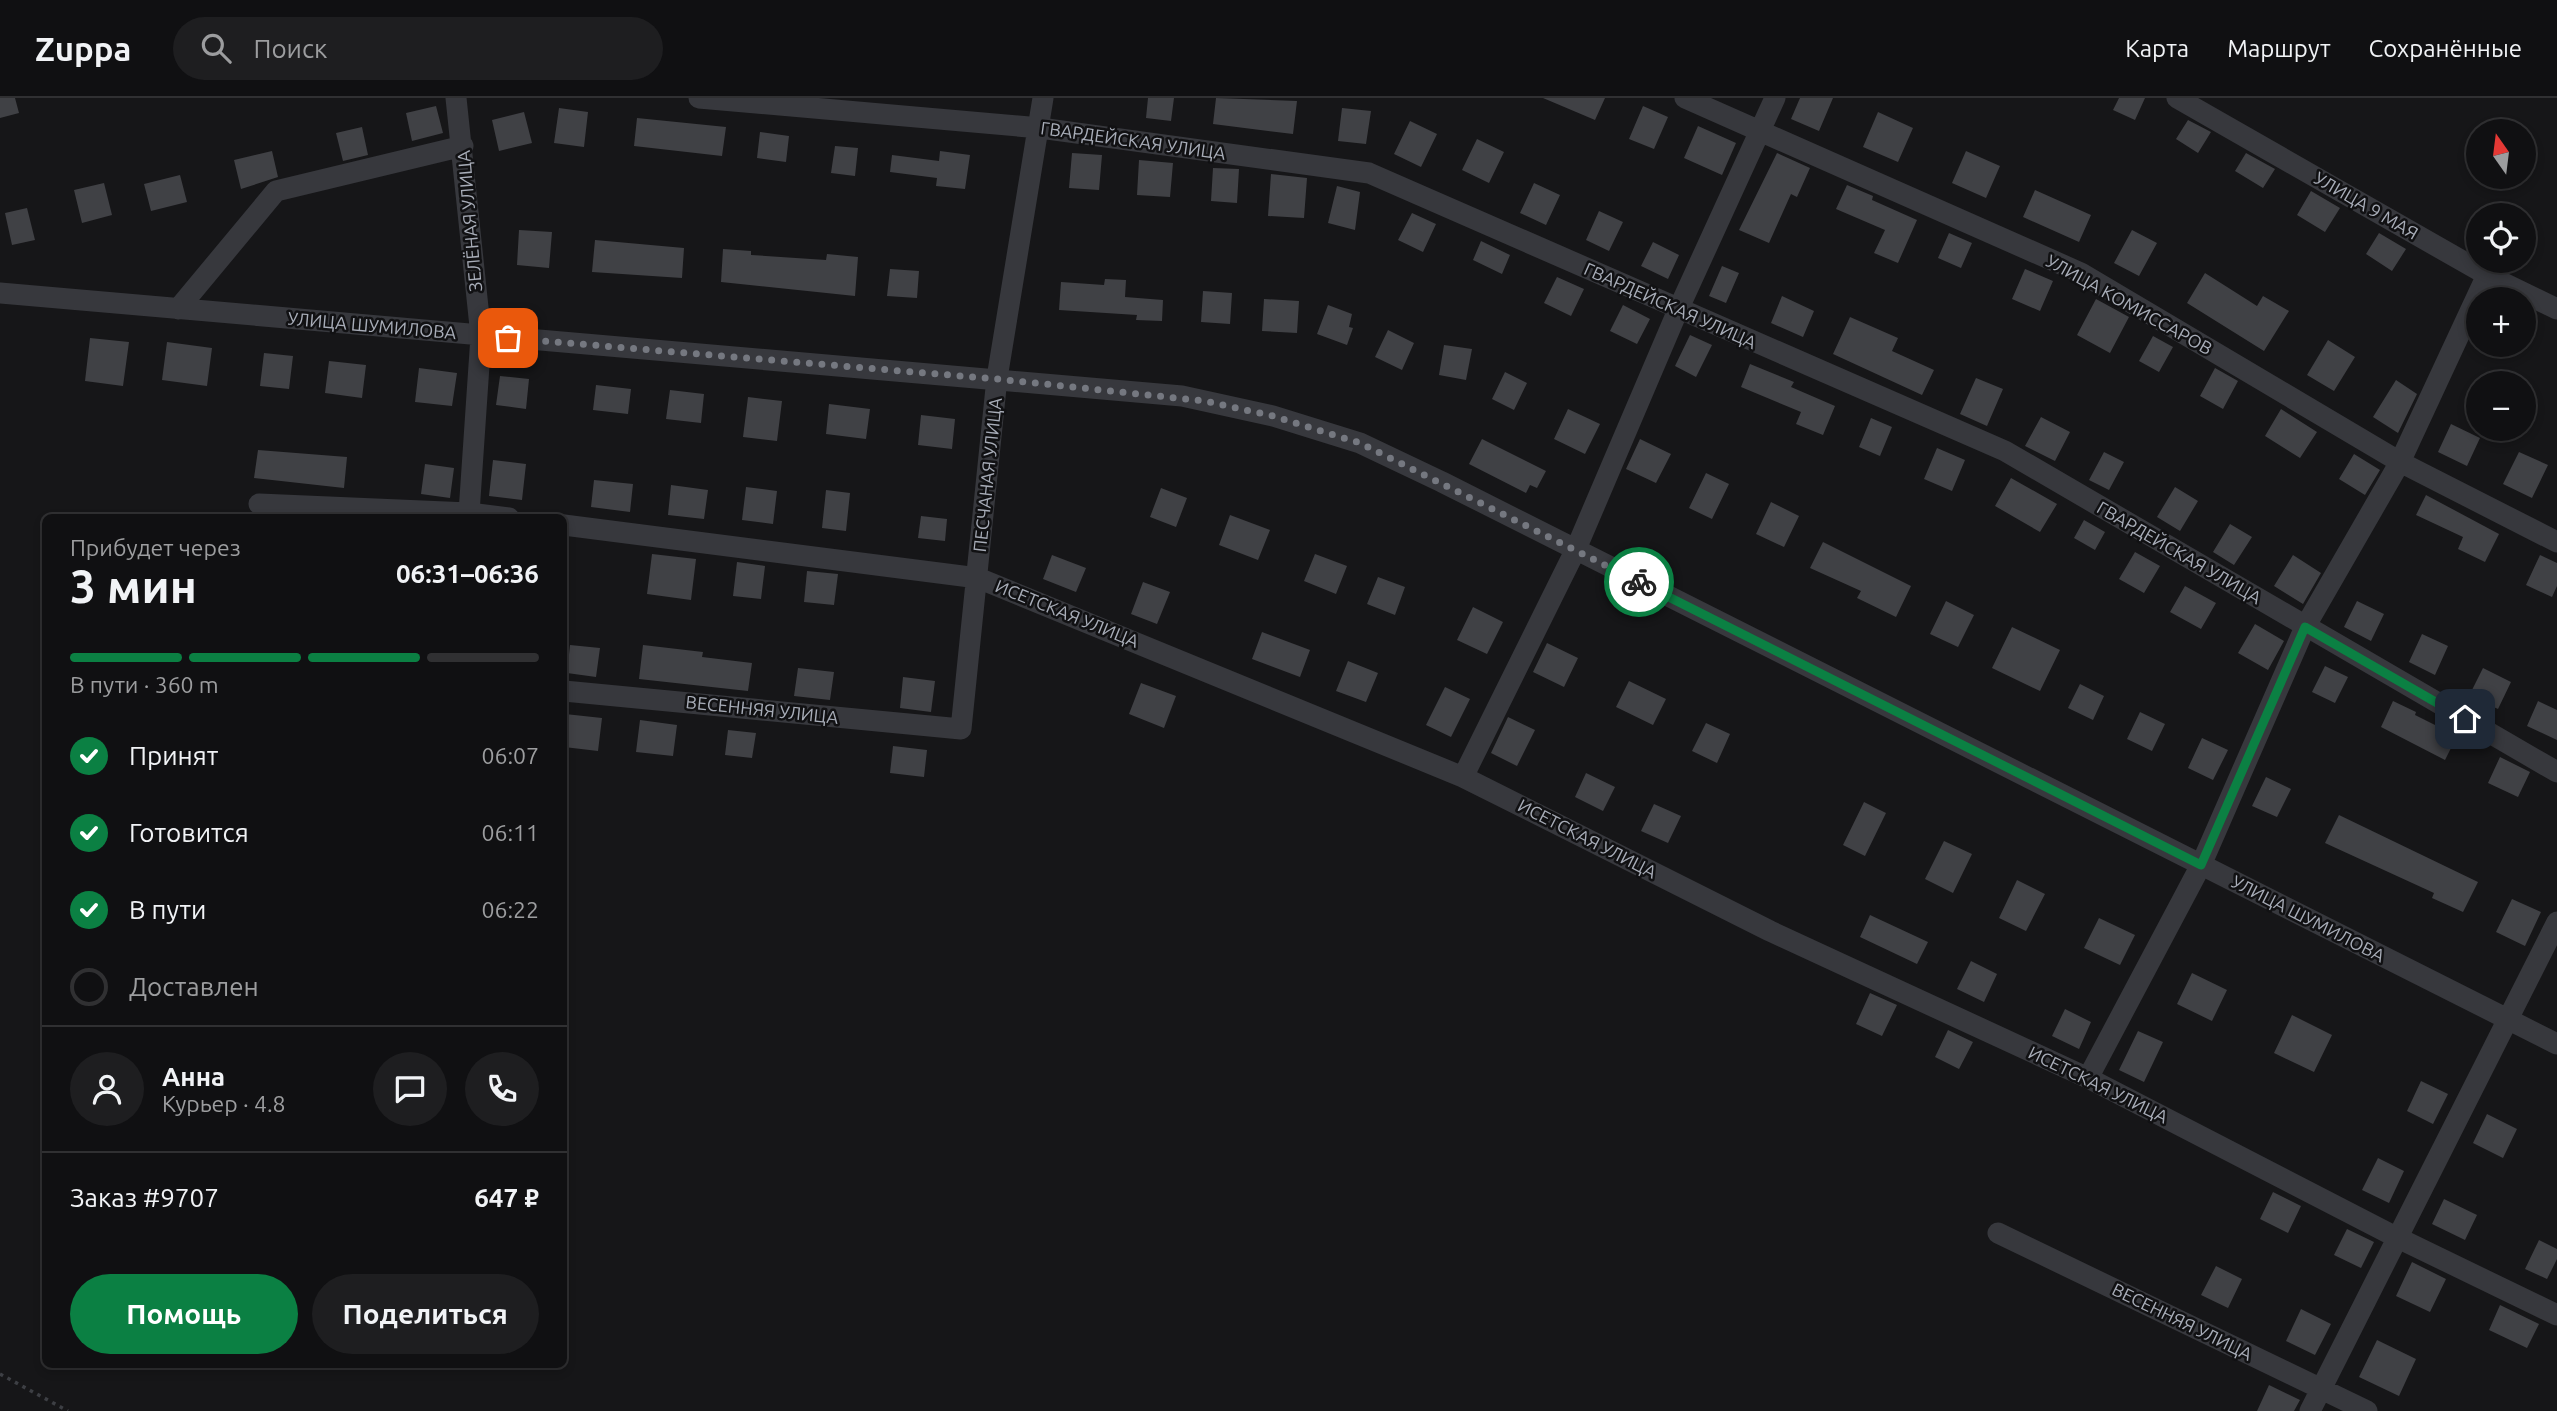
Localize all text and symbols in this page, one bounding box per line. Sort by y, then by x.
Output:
search box [173,17,663,80]
icon: search [197,29,235,67]
text: Zuppa [35,30,131,67]
text: Поиск [253,34,328,63]
text: Карта [2125,35,2189,62]
text: Маршрут [2227,35,2331,62]
text: Сохранённые [2369,35,2522,62]
street label: ГВАРДЕЙСКАЯ УЛИЦА [1039,117,1227,163]
north arrow [2466,119,2536,189]
map controls [2466,119,2536,441]
street label: ЗЕЛЁНАЯ УЛИЦА [453,149,485,293]
street label: УЛИЦА 9 МАЯ [2311,167,2422,243]
button: locate [2466,203,2536,273]
street label: УЛИЦА КОМИССАРОВ [2043,250,2216,358]
street label: ГВАРДЕЙСКАЯ УЛИЦА [1581,258,1760,352]
button: + [2466,287,2536,357]
street label: УЛИЦА ШУМИЛОВА [287,308,457,342]
pin [478,308,538,368]
icon: bag [489,319,527,357]
button: − [2466,371,2536,441]
street label: ПЕСЧАНАЯ УЛИЦА [969,396,1005,553]
street label: ГВАРДЕЙСКАЯ УЛИЦА [2094,497,2266,608]
text: Прибудет через [70,535,241,560]
courier [1604,547,1674,617]
text: 06:31–06:36 [396,559,539,588]
text: 3 мин [70,560,197,612]
icon: bike [1620,563,1658,601]
street label: ИСЕТСКАЯ УЛИЦА [993,575,1142,651]
text: В пути · 360 m [70,672,219,697]
pin [2435,689,2495,749]
street label: ВЕСЕННЯЯ УЛИЦА [685,691,840,727]
icon: home [2446,700,2484,738]
icon: check [70,737,108,775]
text: Принят [129,741,218,770]
text: 06:07 [481,743,539,768]
street label: ИСЕТСКАЯ УЛИЦА [1515,794,1660,882]
icon: check [70,814,108,852]
text: Готовится [129,818,249,847]
text: 06:11 [481,820,539,845]
street label: УЛИЦА ШУМИЛОВА [2229,871,2389,966]
icon: check [70,891,108,929]
text: В пути [129,895,206,924]
text: 06:22 [481,897,539,922]
text: Доставлен [129,972,259,1001]
street label: ИСЕТСКАЯ УЛИЦА [2025,1042,2172,1127]
button: person [70,1052,144,1126]
button: chat [373,1052,447,1126]
button: phone [465,1052,539,1126]
text: Анна [162,1062,225,1091]
text: Курьер · 4.8 [162,1091,286,1116]
text: Заказ #9707 [70,1183,219,1212]
text: 647 ₽ [474,1183,539,1212]
button: Помощь [70,1274,298,1354]
button: Поделиться [312,1274,539,1354]
street label: ВЕСЕННЯЯ УЛИЦА [2109,1278,2256,1364]

